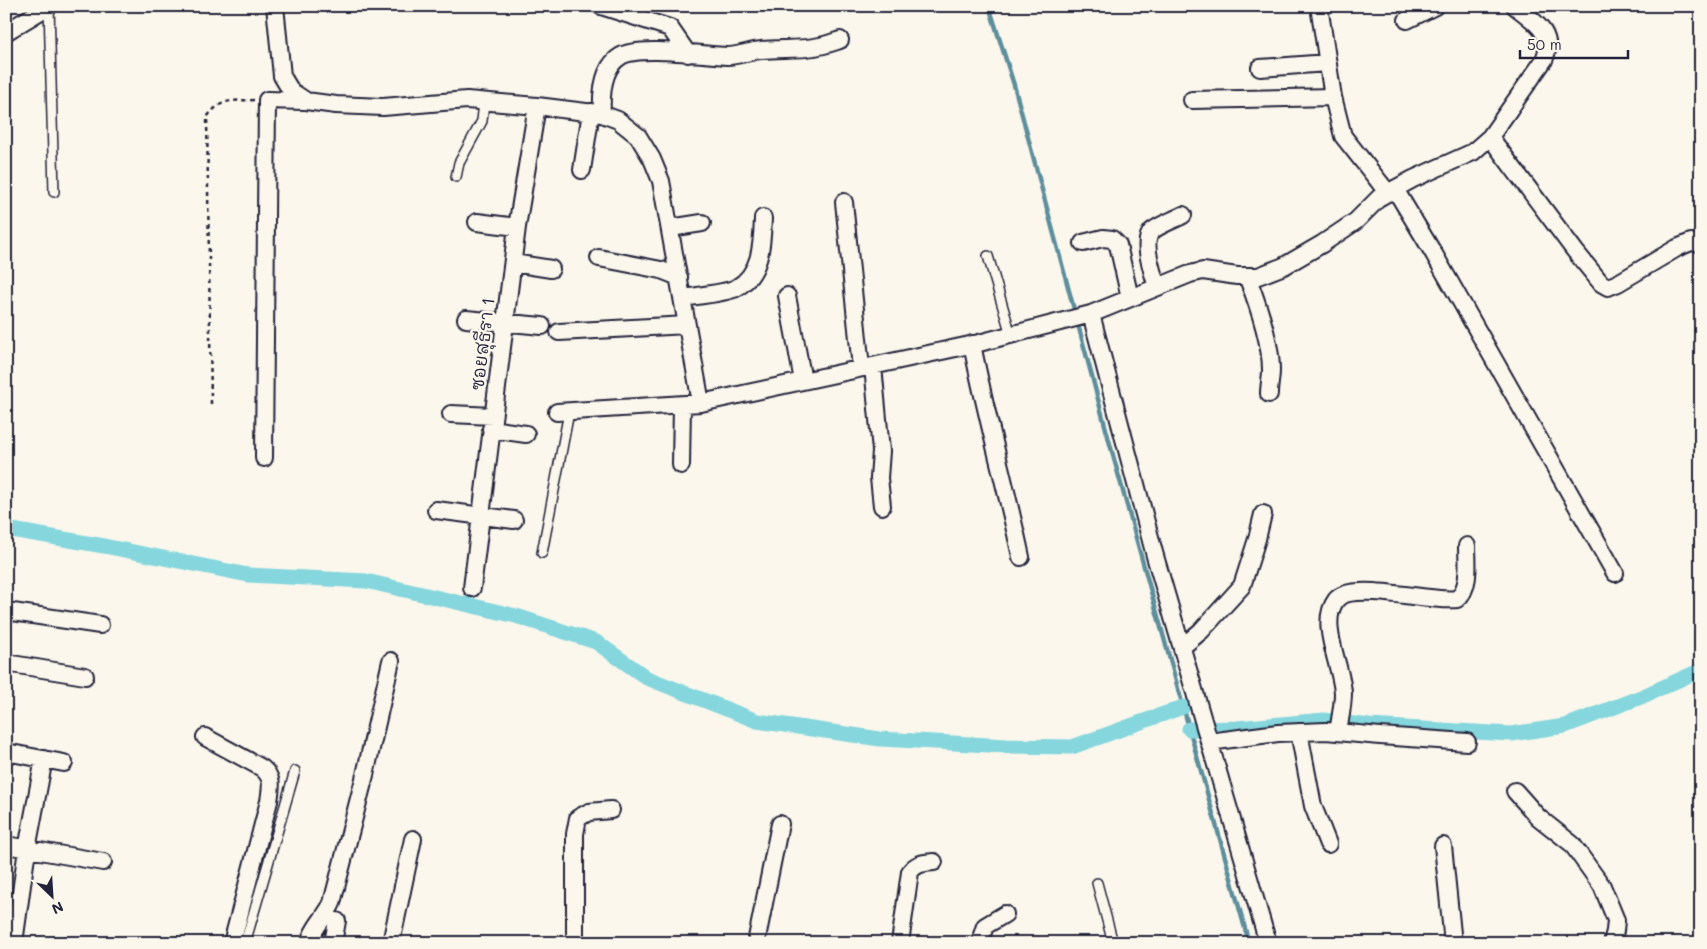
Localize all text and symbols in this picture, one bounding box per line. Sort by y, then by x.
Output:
scale bar [1520,28,1627,60]
text: 50 m [1527,34,1562,54]
street label: ซอยสุธีรา 1 [464,296,502,392]
north arrow [28,872,78,922]
text: N [49,897,67,919]

